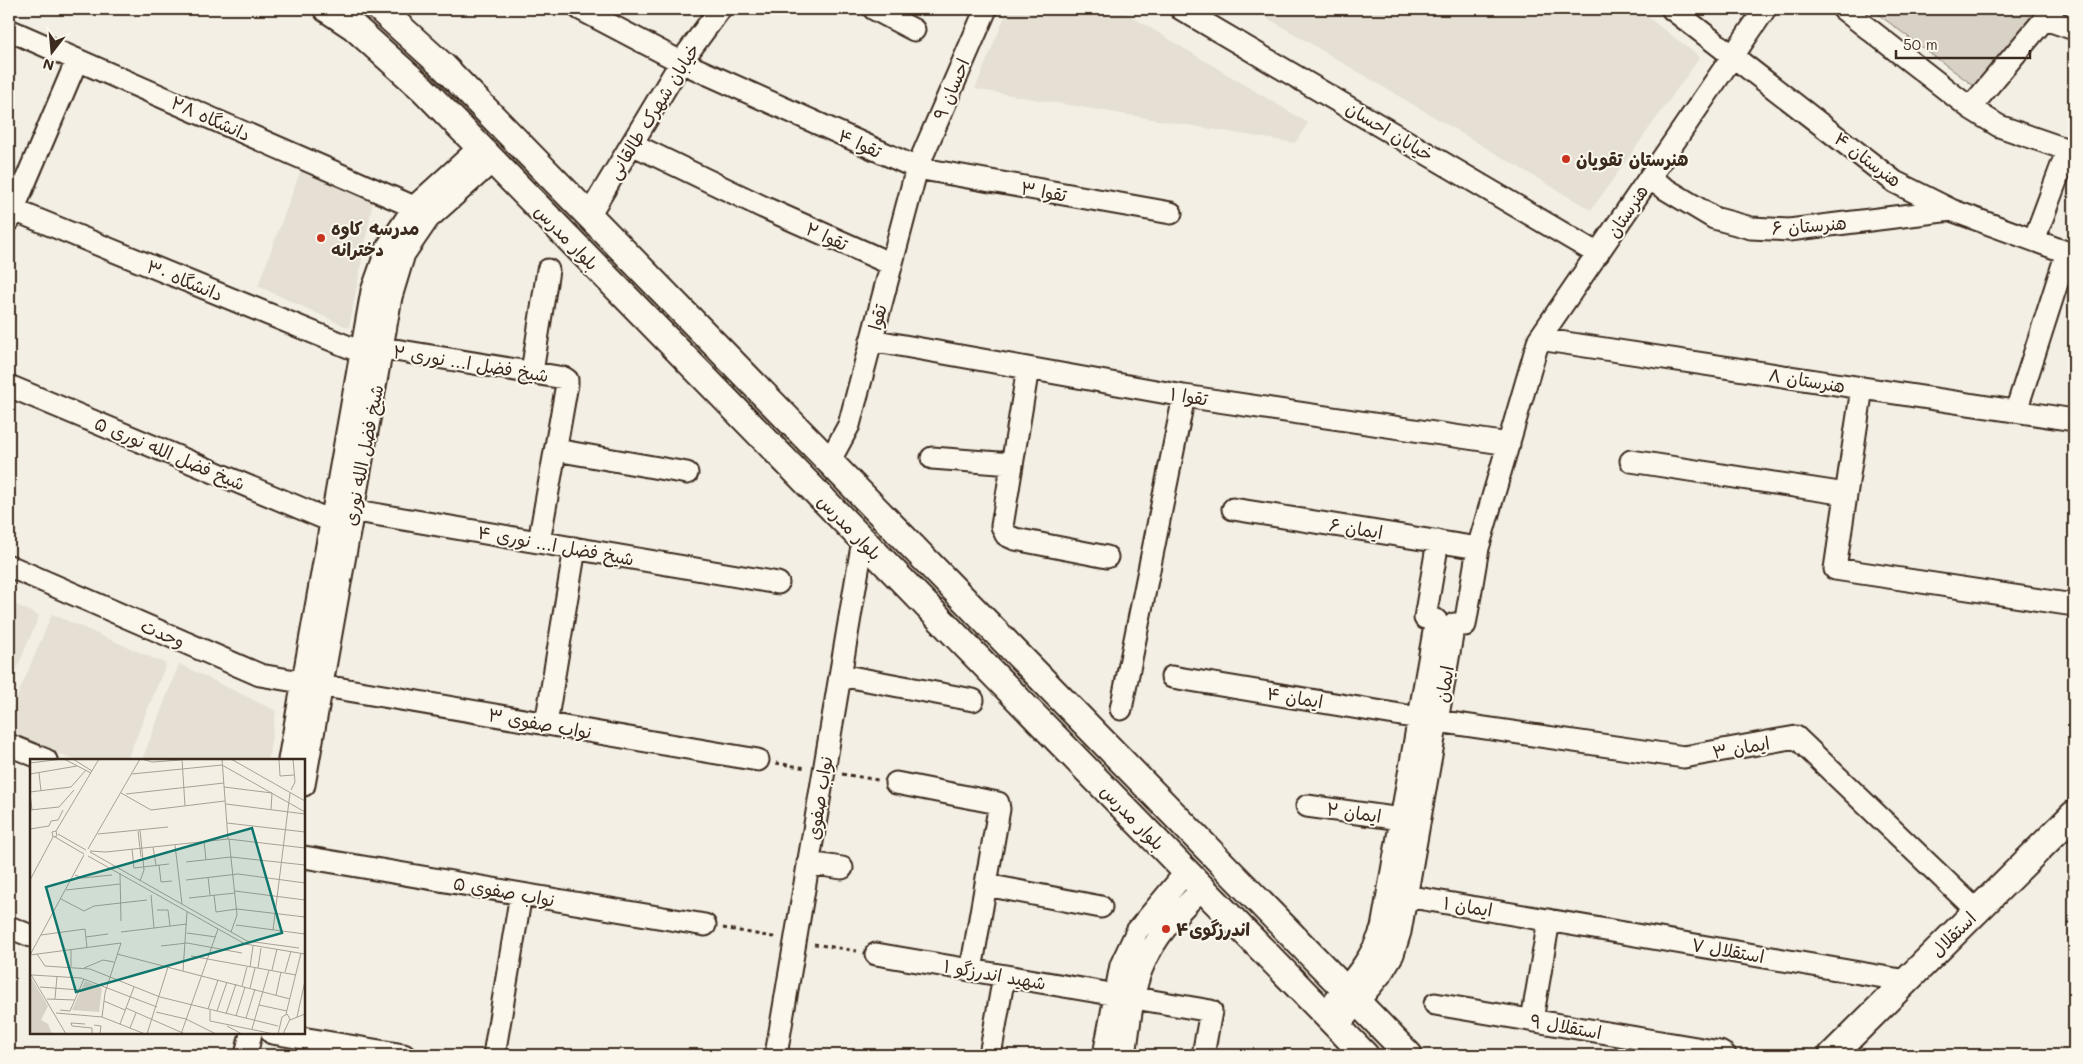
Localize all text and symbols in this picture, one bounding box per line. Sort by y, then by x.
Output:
north arrow [28,28,78,78]
scale bar [1896,28,2029,60]
text: 50 m [1903,34,1938,54]
street label: خیابان شهرک طالقانی [601,38,705,184]
text: N [41,54,56,76]
street label: احسان ۹ [927,55,975,123]
street label: دانشگاه ۲۸ [168,90,254,146]
street label: خیابان احسان [1342,96,1438,166]
street label: تقوا ۴ [835,123,886,163]
street label: هنرستان ۴ [1830,126,1906,192]
place label: هنرستان تقویان [1576,147,1688,171]
marker: هنرستان تقویان [1560,153,1572,165]
street label: تقوا ۳ [1019,175,1070,207]
street label: هنرستان [1601,180,1653,242]
street label: بلوار مدرس [530,199,604,275]
street label: هنرستان ۶ [1771,210,1847,240]
place label: مدرسه کاوه دخترانه [331,216,419,261]
street label: تقوا ۲ [802,216,852,256]
marker: مدرسه کاوه دخترانه [315,232,327,244]
street label: دانشگاه ۳۰ [143,254,227,306]
street label: تقوا [862,301,892,332]
street label: شیخ فضل ا... نوری ۲ [391,339,550,388]
street label: هنرستان ۸ [1767,362,1847,398]
street label: تقوا ۱ [1168,381,1210,411]
street label: شیخ فضل الله نوری [338,382,389,528]
street label: شیخ فضل‌ الله نوری ۵ [91,410,249,497]
street label: بلوار مدرس [813,489,887,565]
street label: ایمان ۶ [1327,512,1385,544]
street label: شیخ فضل ا... نوری ۴ [476,519,636,572]
street label: وحدت [137,613,189,653]
street label: ایمان [1429,664,1459,704]
street label: ایمان ۴ [1265,681,1325,713]
street label: نواب صفوی ۳ [486,702,594,744]
street label: ایمان ۳ [1710,730,1772,764]
street label: نواب صفوی [801,754,837,842]
inset map [30,759,305,1034]
street label: بلوار مدرس [1096,779,1170,855]
street label: ایمان ۲ [1325,796,1383,828]
street label: نواب صفوی ۵ [451,870,557,912]
street label: ایمان ۱ [1442,890,1494,922]
street label: استقلال [1925,906,1981,962]
place label: اندرزگوی۴ [1176,917,1250,941]
marker: اندرزگوی۴ [1160,923,1172,935]
street label: استقلال ۷ [1690,932,1766,968]
street label: شهید اندرزگو ۱ [942,953,1048,995]
street label: استقلال ۹ [1528,1008,1604,1044]

